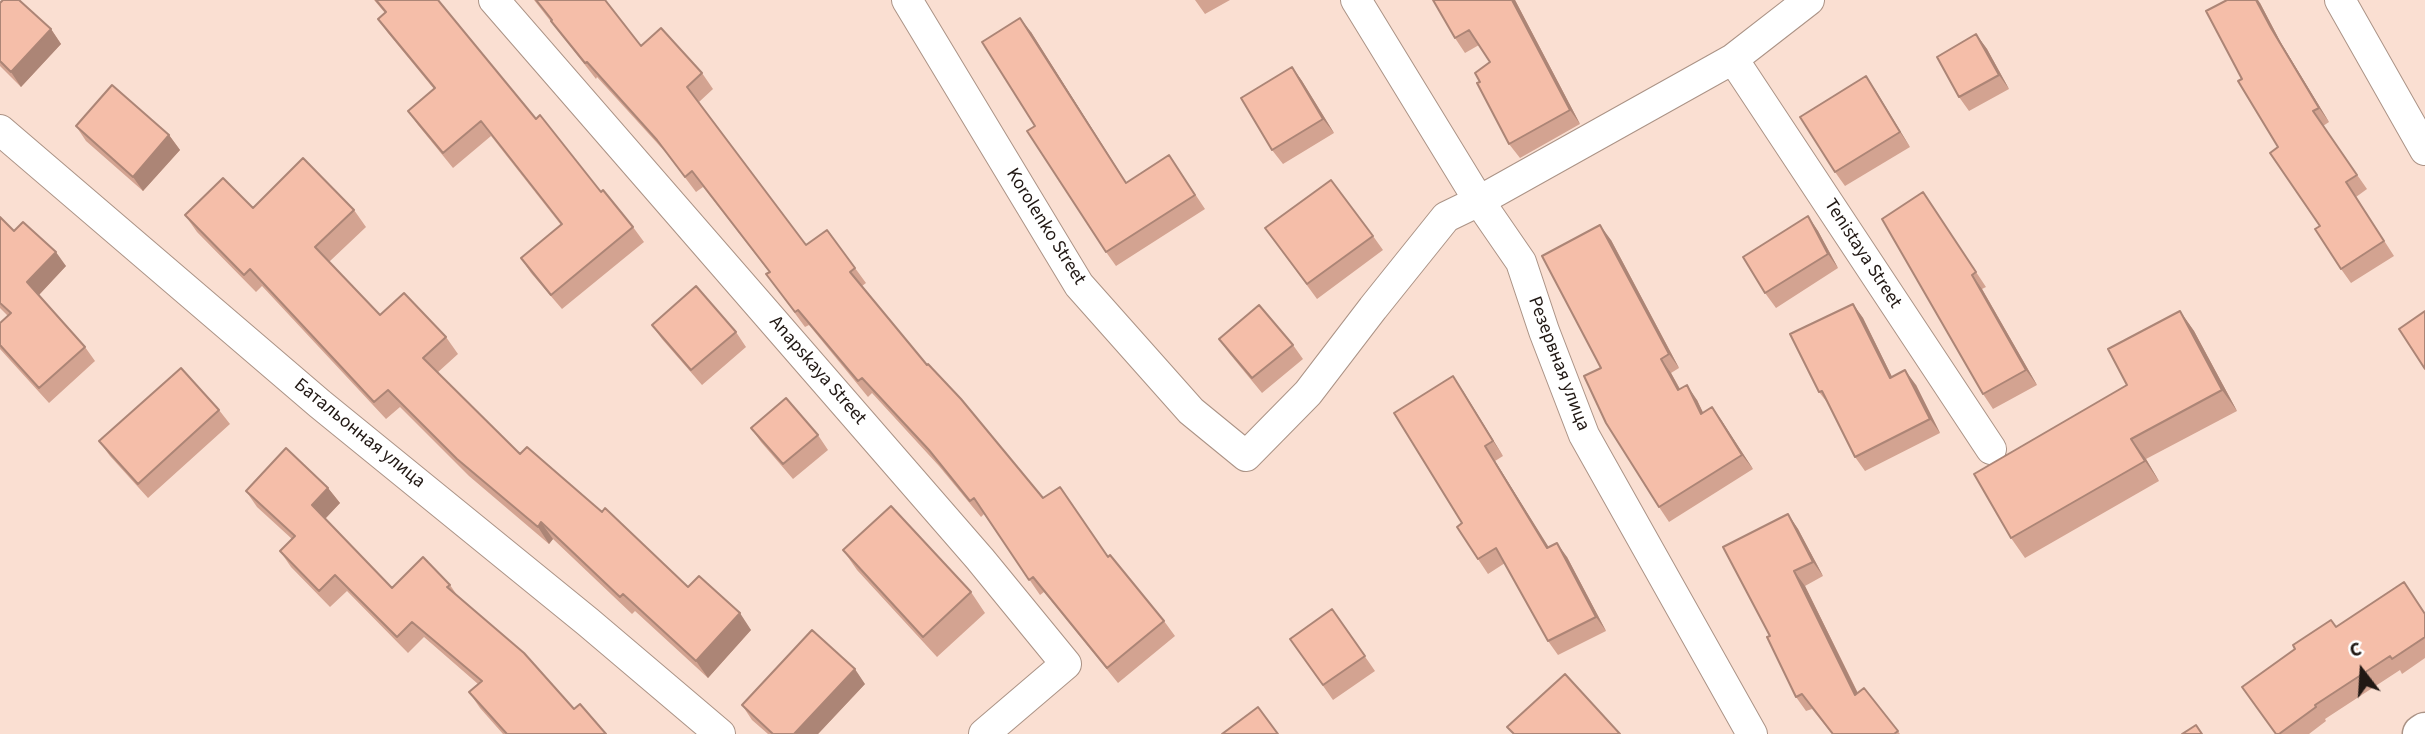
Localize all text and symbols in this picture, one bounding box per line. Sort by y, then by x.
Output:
street label: Korolenko Street [1000,164,1090,290]
street label: Tenistaya Street [1818,195,1906,313]
street label: Резервная улица [1522,294,1594,434]
street label: Anapskaya Street [763,312,871,430]
street label: Батальонная улица [289,374,429,494]
north arrow [2327,636,2397,706]
text: С [2346,636,2365,665]

